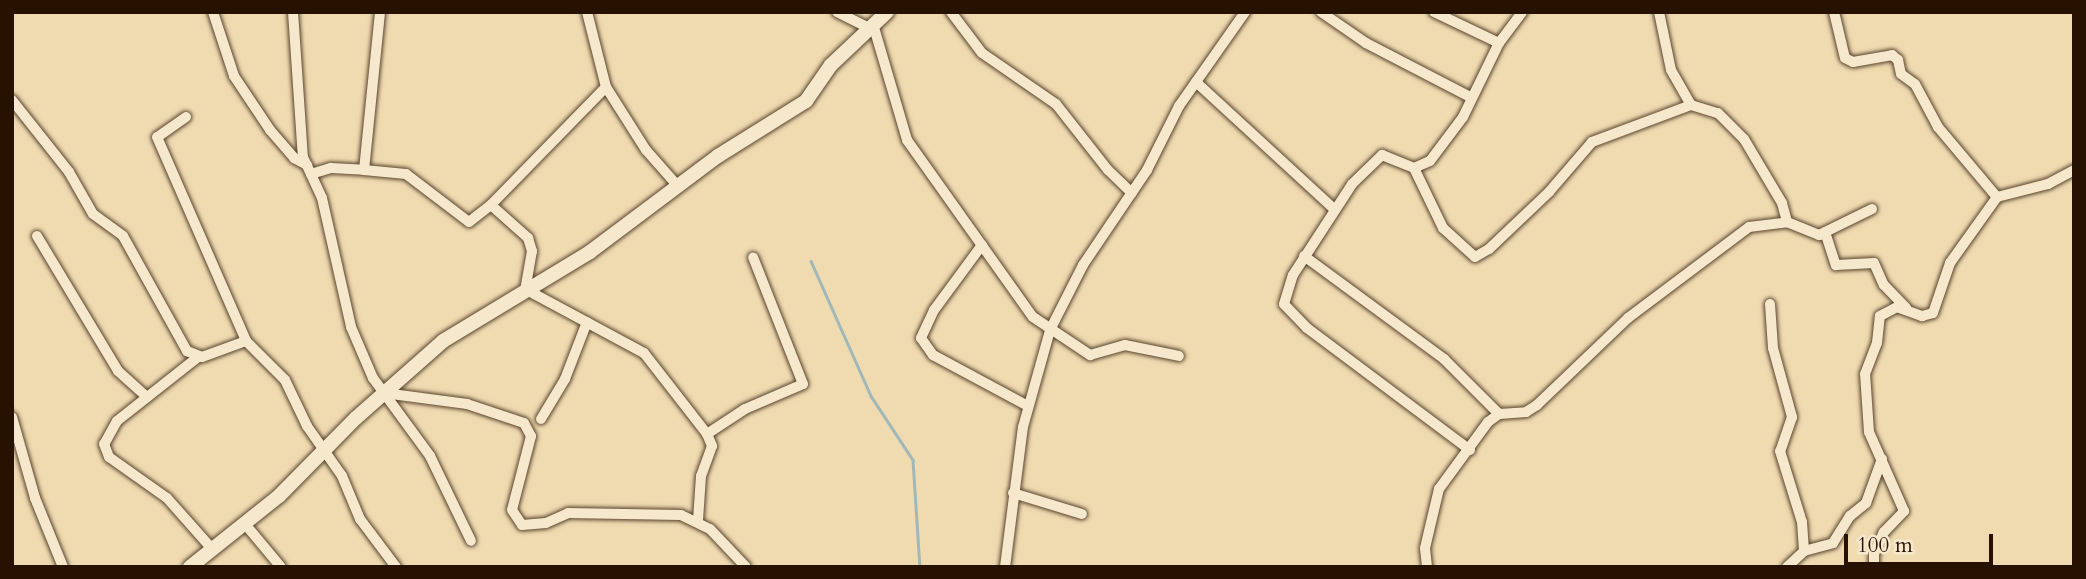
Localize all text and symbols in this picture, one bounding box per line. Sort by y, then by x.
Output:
scale bar [1848,520,1997,564]
text: 100 m [1857,531,1913,560]

